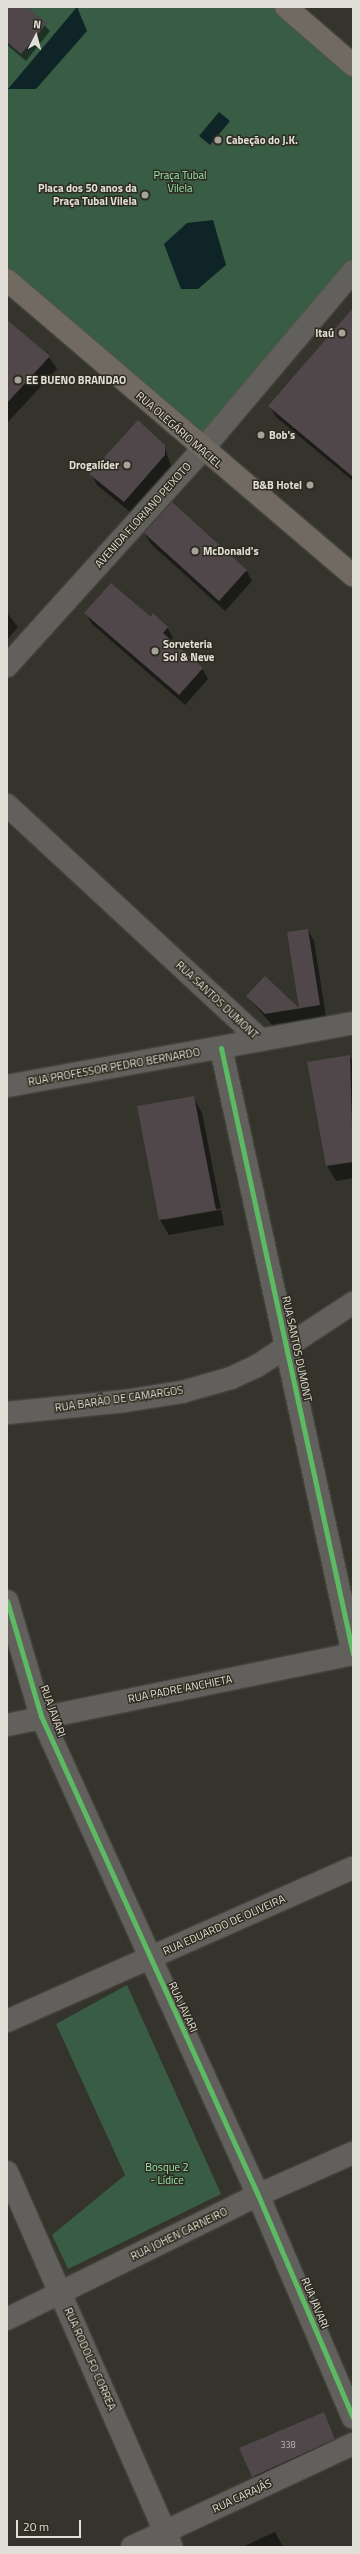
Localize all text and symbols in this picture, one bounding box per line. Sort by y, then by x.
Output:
north arrow [16,16,56,56]
text: N [33,16,42,32]
place label: Cabeção do J.K. [226,133,298,147]
marker: Cabeção do J.K. [213,135,223,145]
park label: Praça Tubal Vilela [153,169,207,195]
place label: Placa dos 50 anos da Praça Tubal Vilela [38,182,137,208]
marker: Placa dos 50 anos da Praça Tubal Vilela [140,190,150,200]
place label: Itaú [315,326,334,340]
marker: Itaú [337,328,347,338]
place label: EE BUENO BRANDAO [26,373,126,387]
marker: EE BUENO BRANDAO [13,375,23,385]
street label: RUA OLEGÁRIO MACIEL [133,389,225,471]
place label: Bob's [269,428,295,442]
marker: Bob's [256,430,266,440]
place label: Drogalíder [69,458,119,472]
street label: AVENIDA FLORIANO PEIXOTO [92,460,194,570]
marker: Drogalíder [122,460,132,470]
place label: B&B Hotel [253,478,302,492]
marker: B&B Hotel [305,480,315,490]
place label: McDonald's [203,544,259,558]
marker: McDonald's [190,546,200,556]
place label: Sorveteria Sol & Neve [163,638,214,664]
marker: Sorveteria Sol & Neve [150,646,160,656]
street label: RUA SANTOS DUMONT [173,958,261,1042]
street label: RUA PROFESSOR PEDRO BERNARDO [27,1045,201,1089]
street label: RUA SANTOS DUMONT [279,1295,315,1403]
street label: RUA BARÃO DE CAMARGOS [54,1383,184,1415]
street label: RUA PADRE ANCHIETA [127,1672,233,1706]
street label: RUA JAVARI [38,1683,68,1739]
street label: RUA EDUARDO DE OLIVEIRA [161,1892,287,1958]
street label: RUA JAVARI [166,1980,200,2034]
park label: Bosque 2 - Lídice [145,2161,189,2187]
street label: RUA JOHEN CARNEIRO [128,2205,230,2263]
street label: RUA JAVARI [298,2275,332,2331]
street label: RUA RODOLFO CORREA [61,2306,119,2412]
house number: 338 [280,2440,296,2450]
street label: RUA CARAJÁS [210,2476,274,2516]
scale bar [18,2512,83,2538]
text: 20 m [23,2517,49,2536]

